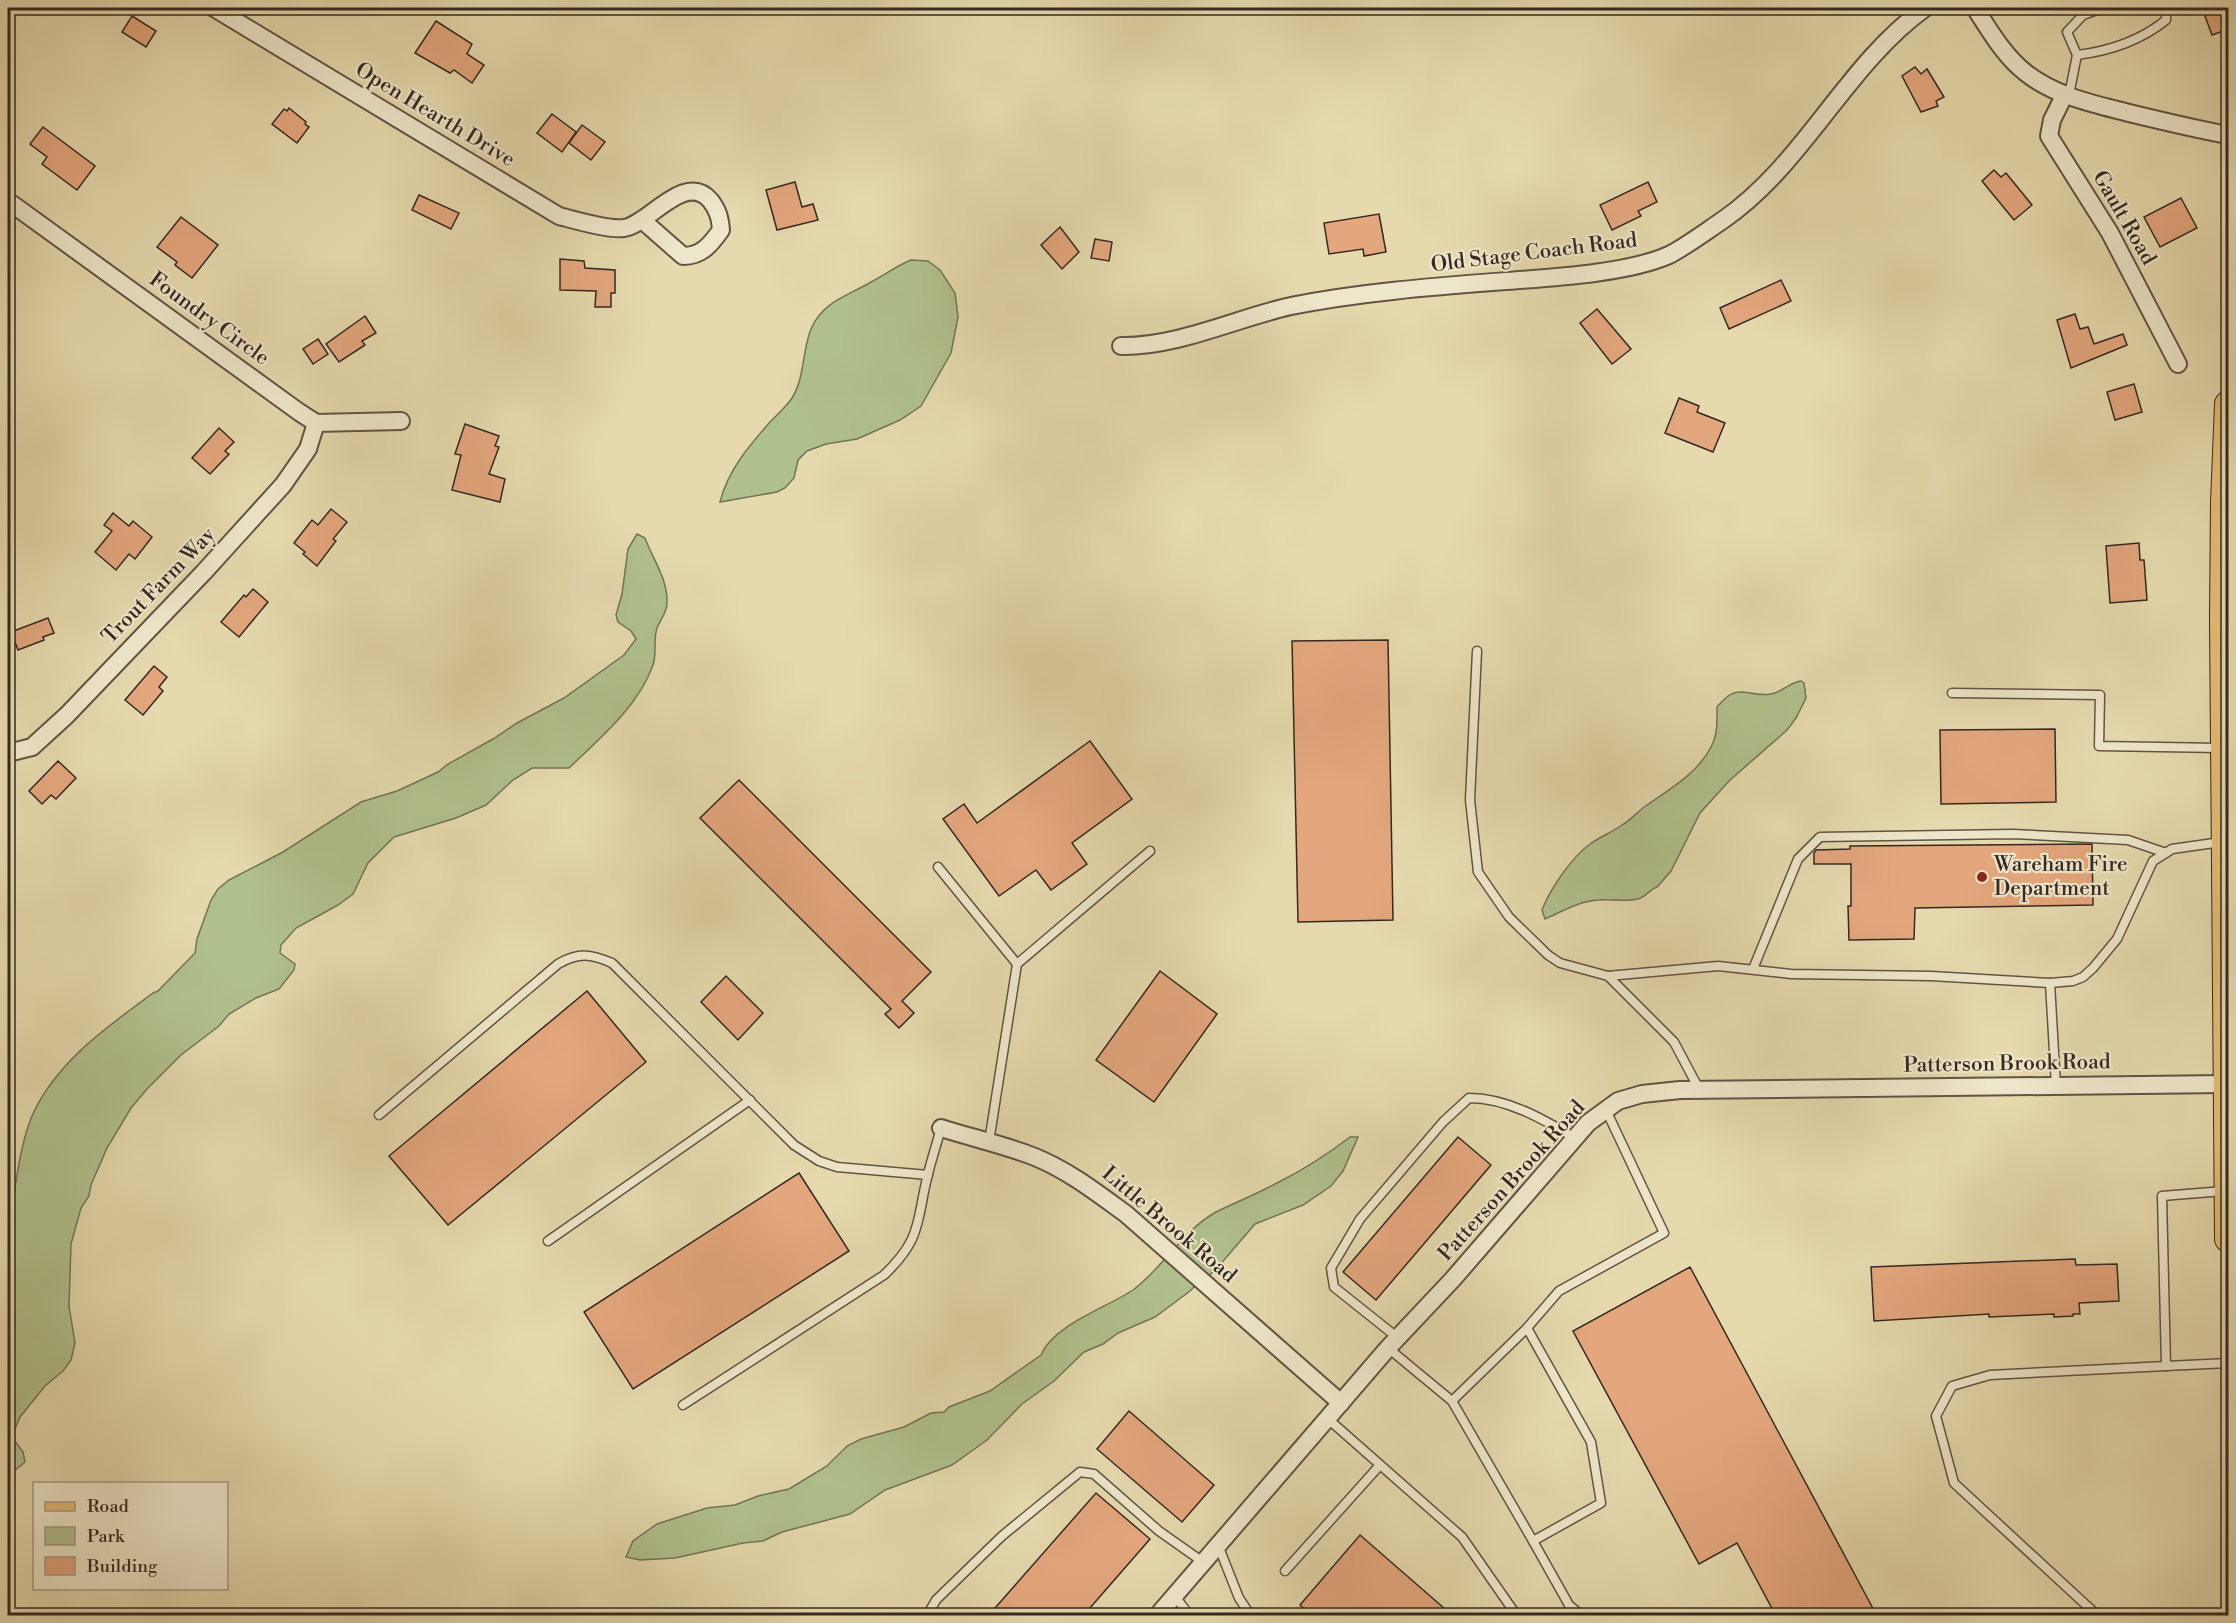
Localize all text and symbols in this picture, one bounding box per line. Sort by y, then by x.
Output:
street label: Open Hearth Drive [350,57,520,173]
street label: Gault Road [2087,166,2161,270]
street label: Old Stage Coach Road [1429,227,1639,279]
street label: Foundry Circle [144,267,274,371]
street label: Trout Farm Way [97,522,222,650]
place label: Wareham Fire Department [1993,852,2128,902]
marker: Wareham Fire Department [1975,870,1989,884]
street label: Patterson Brook Road [1903,1049,2111,1079]
street label: Patterson Brook Road [1433,1095,1591,1267]
street label: Little Brook Road [1096,1161,1242,1289]
legend [33,1482,228,1590]
text: Road [87,1495,130,1518]
text: Park [87,1525,126,1548]
text: Building [86,1555,158,1578]

